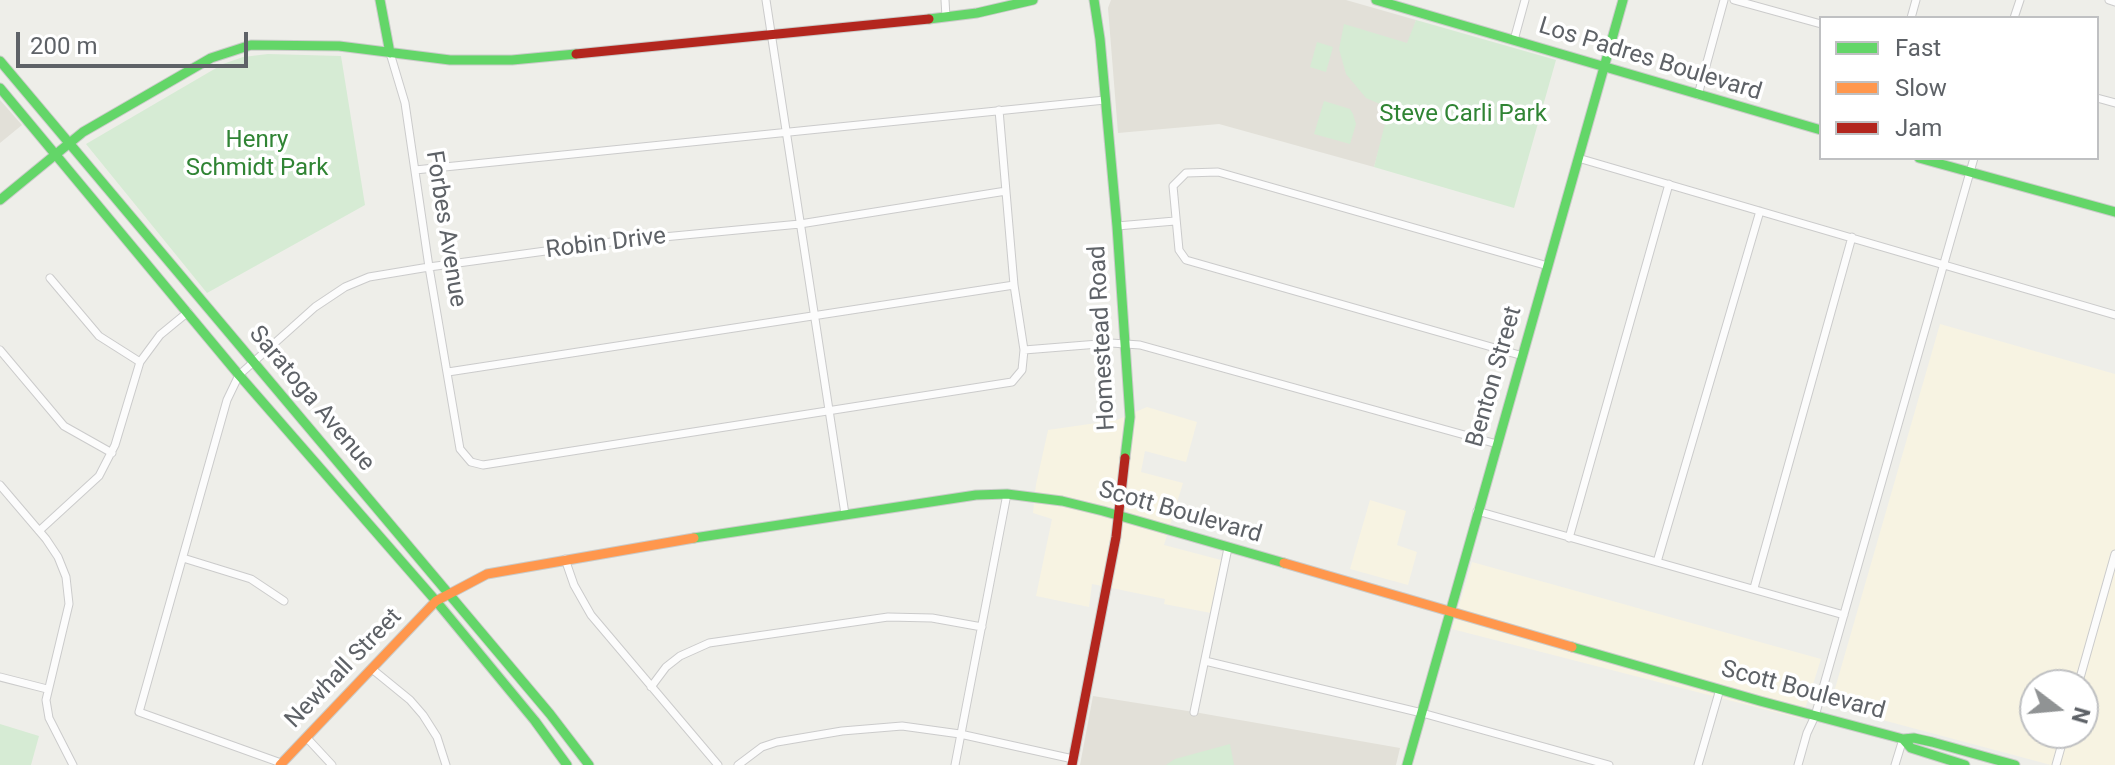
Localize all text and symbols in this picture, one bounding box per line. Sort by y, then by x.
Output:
street label: Los Padres Boulevard [1535,12,1765,108]
scale bar [20,16,252,66]
legend [1819,16,2099,160]
text: 200 m [30,32,97,60]
text: Fast [1895,34,1941,62]
text: Slow [1895,74,1947,102]
park label: Steve Carli Park [1379,101,1547,129]
text: Jam [1895,114,1942,142]
park label: Henry Schmidt Park [186,127,328,183]
street label: Forbes Avenue [418,149,472,309]
street label: Robin Drive [544,222,668,266]
street label: Homestead Road [1084,245,1122,431]
street label: Benton Street [1461,303,1529,451]
street label: Saratoga Avenue [242,321,380,477]
street label: Scott Boulevard [1095,476,1265,550]
street label: Newhall Street [280,603,408,735]
street label: Scott Boulevard [1718,655,1888,727]
north arrow [2019,669,2099,749]
text: N [2066,704,2095,726]

